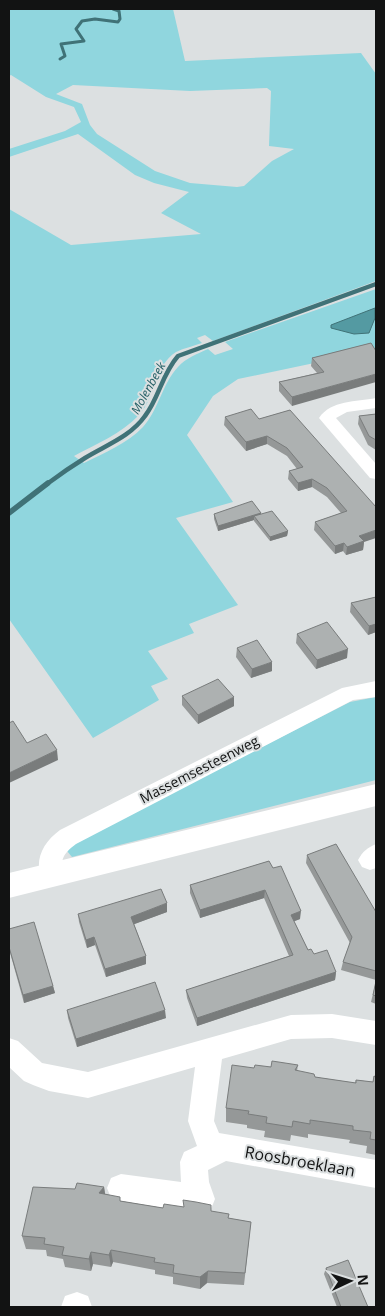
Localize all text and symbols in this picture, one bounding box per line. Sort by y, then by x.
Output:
water label: Molenbeek [127,358,170,417]
street label: Massemsesteenweg [136,731,262,807]
street label: Roosbroeklaan [243,1140,357,1182]
north arrow [325,1256,375,1306]
text: N [354,1274,373,1286]

